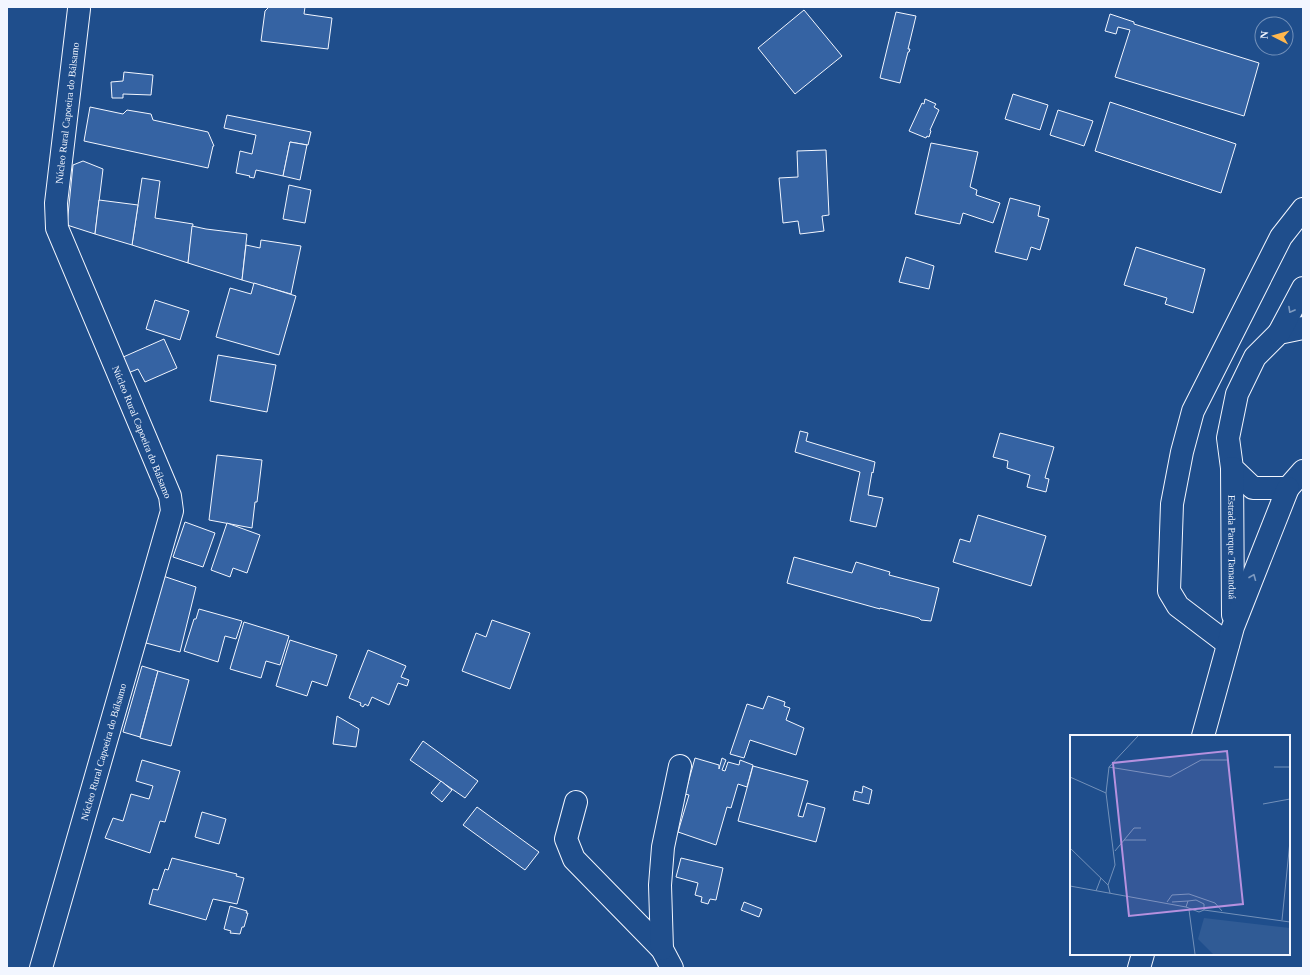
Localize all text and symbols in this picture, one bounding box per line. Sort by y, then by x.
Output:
north arrow [1254,16,1294,56]
text: N [1258,30,1270,40]
street label: Núcleo Rural Capoeira do Bálsamo [53,42,81,184]
one-way arrow [1288,306,1296,313]
street label: Núcleo Rural Capoeira do Bálsamo [110,364,174,500]
street label: Estrada Parque Tamanduá [1227,495,1238,600]
one-way arrow [1248,574,1256,581]
street label: Núcleo Rural Capoeira do Bálsamo [78,682,128,822]
inset map [1070,735,1290,955]

